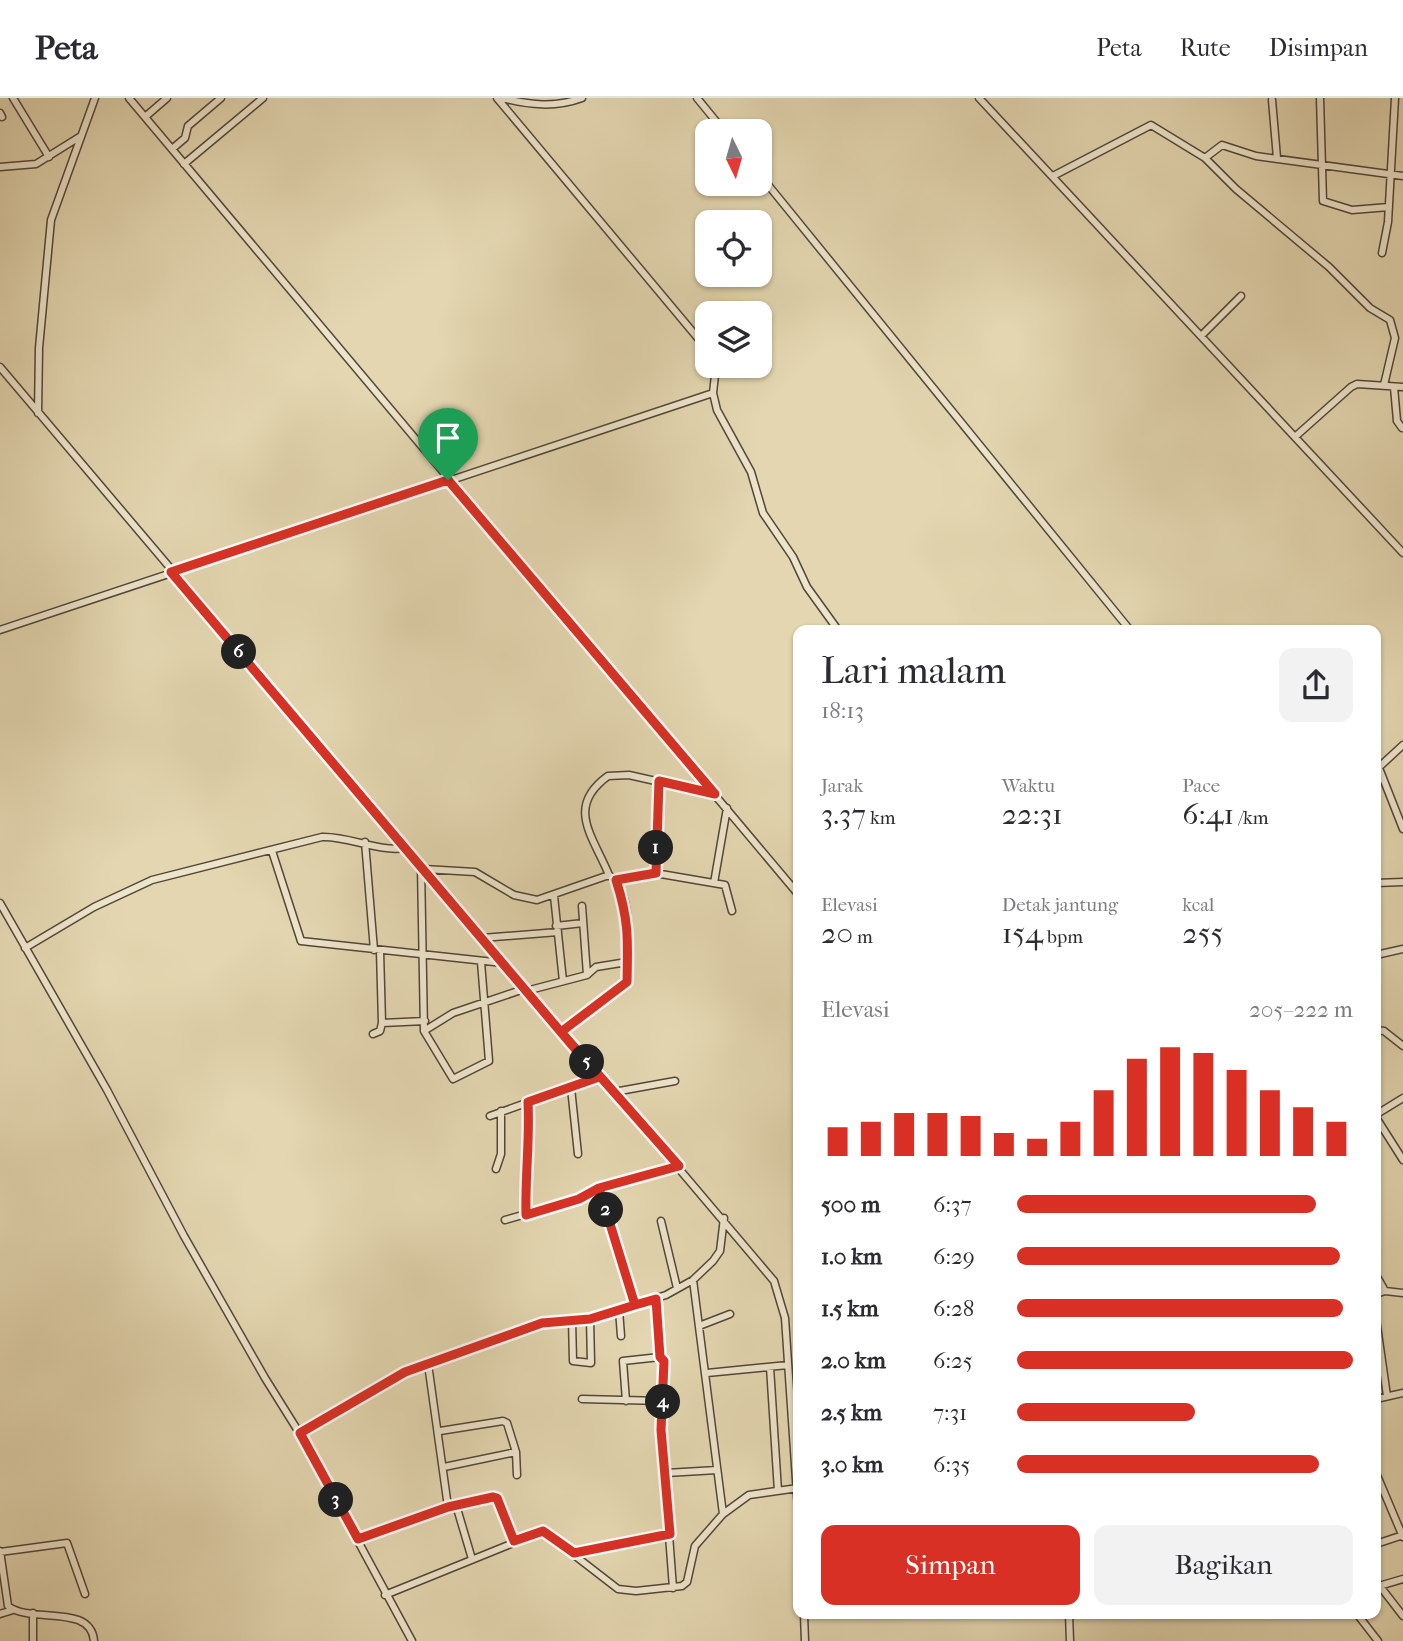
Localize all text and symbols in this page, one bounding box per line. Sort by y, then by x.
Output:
text: Peta [35,29,98,68]
text: Peta [1096,34,1142,62]
text: Rute [1180,34,1231,62]
text: Disimpan [1269,34,1368,62]
north arrow [695,119,772,196]
map controls [695,119,772,378]
button: locate [695,210,772,287]
button: layers [695,301,772,378]
pin [418,408,478,480]
icon: arrive [429,419,467,457]
pin: 6 [222,634,256,670]
text: 6 [233,640,244,662]
text: Lari malam [821,648,1006,693]
button: share [1279,648,1353,722]
text: 18:13 [821,697,864,724]
text: Jarak [821,775,863,797]
text: Waktu [1002,775,1055,797]
text: Pace [1182,775,1220,797]
text: 3.37 [821,797,866,832]
text: 22:31 [1002,797,1063,832]
text: 6:41 [1182,797,1234,832]
text: km [866,807,896,829]
text: /km [1234,807,1269,829]
pin: 1 [638,830,674,866]
text: 1 [652,836,659,858]
text: Elevasi [821,894,878,916]
text: Detak jantung [1002,894,1118,916]
text: kcal [1182,894,1214,916]
text: 20 [821,916,853,951]
text: 154 [1002,916,1043,951]
text: 255 [1182,916,1224,951]
text: m [853,926,873,948]
text: bpm [1043,926,1083,948]
text: Elevasi [821,996,890,1023]
text: 205–222 m [1249,996,1353,1023]
pin: 5 [570,1044,604,1080]
text: 5 [582,1050,591,1072]
text: 500 m [821,1191,880,1218]
text: 6:37 [933,1191,972,1218]
pin: 2 [588,1192,624,1228]
text: 2 [601,1198,610,1220]
text: 1.0 km [821,1243,882,1270]
text: 6:29 [933,1243,975,1270]
text: 1.5 km [821,1295,879,1322]
text: 6:28 [933,1295,974,1322]
text: 2.0 km [821,1347,886,1374]
text: 6:25 [933,1347,973,1374]
pin: 4 [646,1384,680,1420]
text: 4 [657,1390,668,1412]
text: 2.5 km [821,1399,882,1426]
text: 7:31 [933,1399,967,1426]
text: 3.0 km [821,1451,883,1478]
text: 6:35 [933,1451,970,1478]
pin: 3 [318,1482,354,1518]
text: 3 [332,1488,339,1510]
button: Simpan [821,1525,1080,1605]
button: Bagikan [1094,1525,1353,1605]

